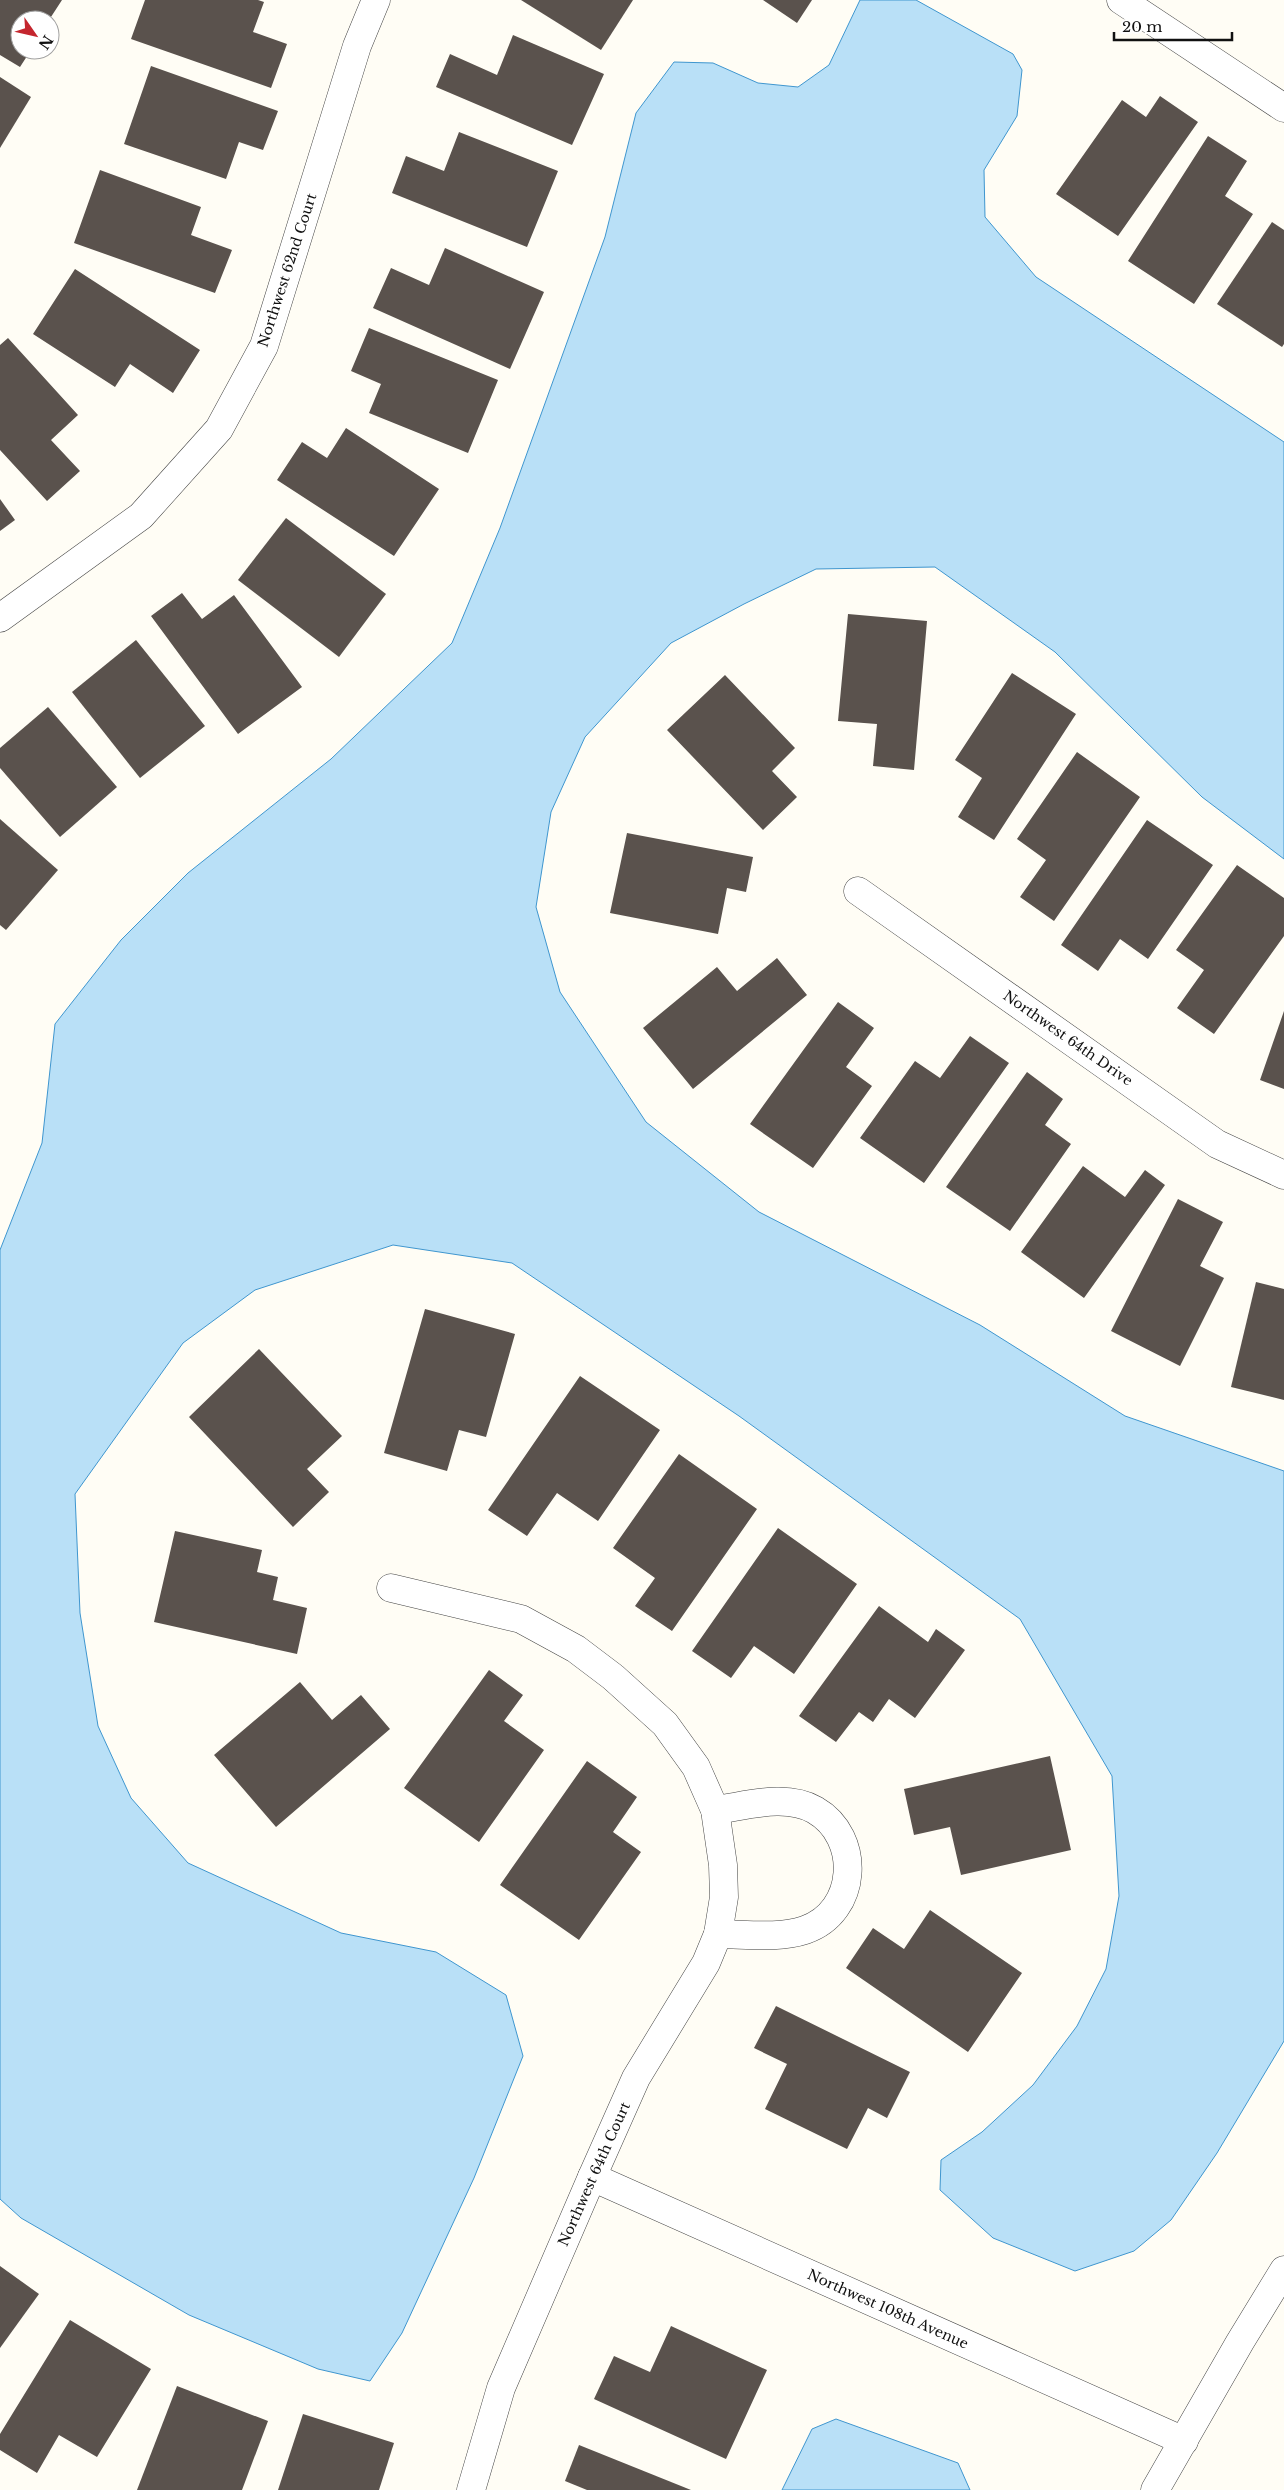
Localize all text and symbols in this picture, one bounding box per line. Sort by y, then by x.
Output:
north arrow [10,10,60,60]
scale bar [1114,10,1232,42]
text: 20 m [1122,17,1162,36]
text: N [35,32,57,53]
street label: Northwest 62nd Court [254,190,321,349]
street label: Northwest 64th Drive [1000,986,1136,1090]
street label: Northwest 64th Court [554,2098,634,2249]
street label: Northwest 108th Avenue [805,2265,971,2353]

